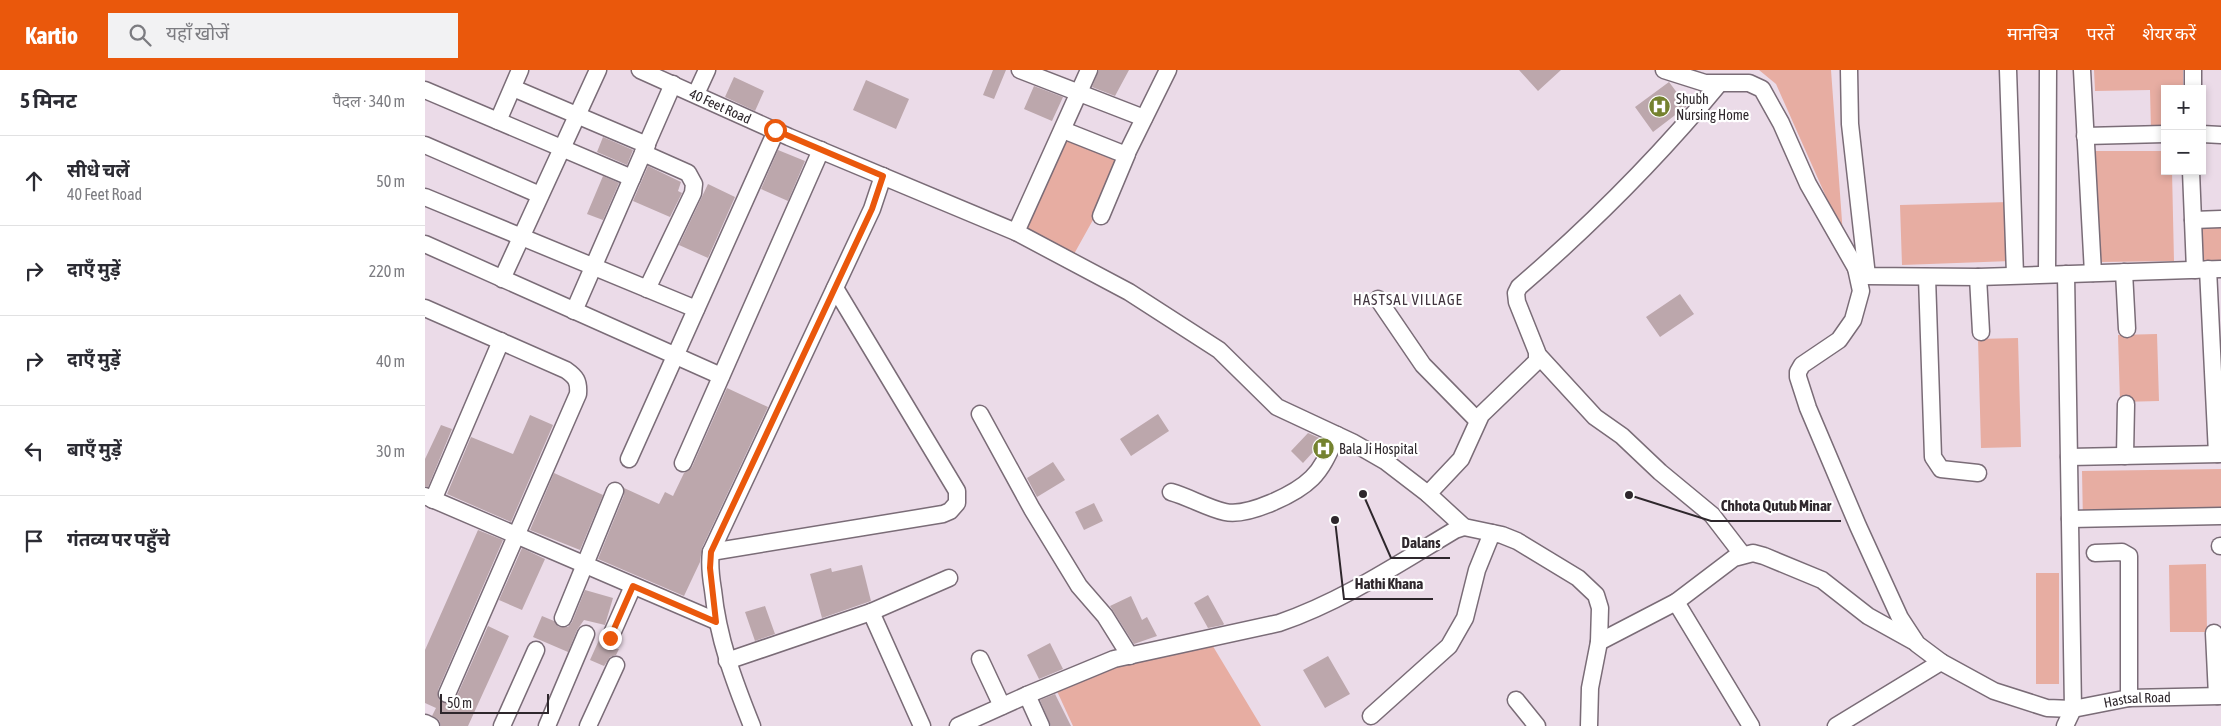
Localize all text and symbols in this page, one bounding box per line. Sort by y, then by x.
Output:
search box [108,13,458,58]
icon: search [126,21,154,49]
text: Kartio [25,22,78,49]
text: यहाँ खोजें [166,22,229,44]
text: मानचित्र [2007,23,2058,44]
text: परतें [2086,23,2114,44]
text: शेयर करें [2142,23,2196,44]
street label: 40 Feet Road [687,85,754,127]
map controls [2161,85,2206,175]
button: + [2161,85,2206,130]
text: 5 मिनट [20,88,77,112]
place label: Shubh Nursing Home [1676,91,1749,123]
text: पैदल · 340 m [332,92,405,110]
hospital icon: Shubh Nursing Home [1648,95,1672,119]
route start [764,119,787,142]
button: − [2161,130,2206,175]
text: सीधे चलें [67,159,130,181]
icon: ahead [20,167,48,195]
text: 50 m [376,172,405,190]
text: 40 Feet Road [67,185,142,203]
icon: right [20,257,48,285]
text: दाएँ मुड़ें [67,258,121,280]
text: 220 m [369,262,405,280]
district label: HASTSAL VILLAGE [1353,291,1463,308]
icon: right [20,347,48,375]
text: दाएँ मुड़ें [67,348,121,370]
text: 40 m [376,352,405,370]
icon: left [20,437,48,465]
hospital icon: Bala Ji Hospital [1311,437,1335,461]
text: बाएँ मुड़ें [67,438,122,460]
place label: Bala Ji Hospital [1339,441,1418,457]
text: 30 m [376,442,405,460]
callout: Chhota Qutub Minar [1711,491,1841,521]
text: Chhota Qutub Minar [1721,497,1832,514]
icon: arrive [20,527,48,555]
text: गंतव्य पर पहुँचे [67,528,170,550]
callout: Dalans [1391,528,1450,558]
text: Dalans [1402,534,1441,551]
callout: Hathi Khana [1344,569,1433,599]
text: Hathi Khana [1355,575,1423,592]
route end [599,627,622,650]
street label: Hastsal Road [2102,689,2171,711]
scale bar [440,691,549,714]
text: 50 m [447,695,472,711]

